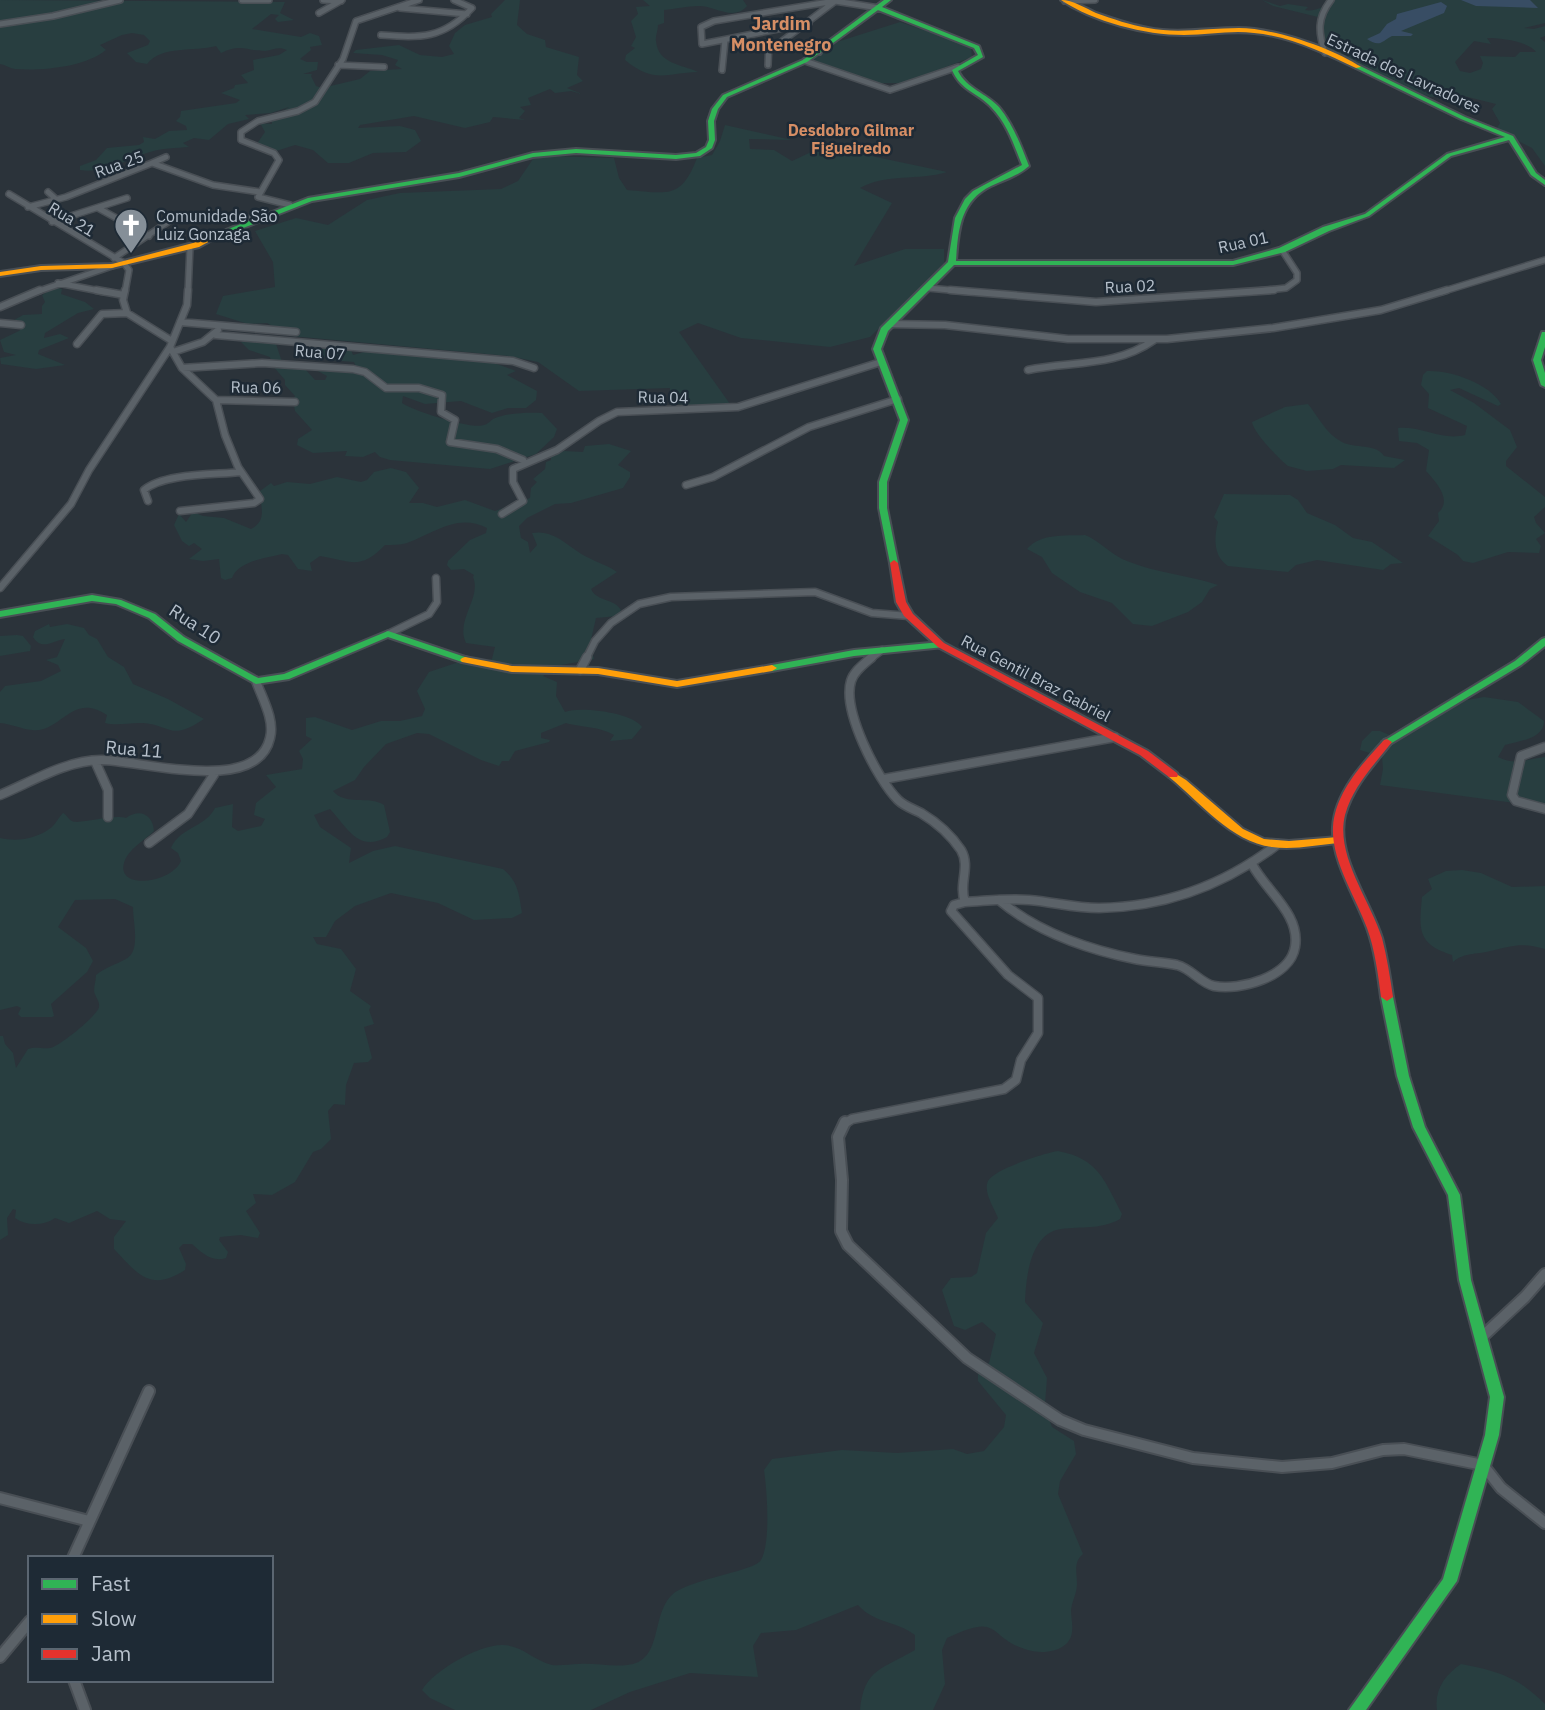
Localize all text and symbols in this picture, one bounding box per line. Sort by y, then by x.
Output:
district label: Jardim Montenegro [731,12,831,56]
street label: Estrada dos Lavradores [1324,29,1484,117]
district label: Desdobro Gilmar Figueiredo [788,120,915,158]
street label: Rua 25 [92,146,146,182]
street label: Rua 21 [45,197,99,241]
church icon: Comunidade São Luiz Gonzaga [112,206,150,255]
place label: Comunidade São Luiz Gonzaga [156,206,278,244]
street label: Rua 01 [1216,227,1270,257]
street label: Rua 02 [1104,275,1156,297]
street label: Rua 07 [294,340,346,364]
street label: Rua 06 [230,377,282,397]
street label: Rua 04 [637,387,689,407]
street label: Rua 10 [165,599,225,649]
street label: Rua Gentil Braz Gabriel [958,630,1114,726]
street label: Rua 11 [104,735,164,763]
legend [28,1556,273,1682]
text: Fast [91,1569,131,1597]
text: Slow [91,1604,137,1632]
text: Jam [91,1639,131,1667]

